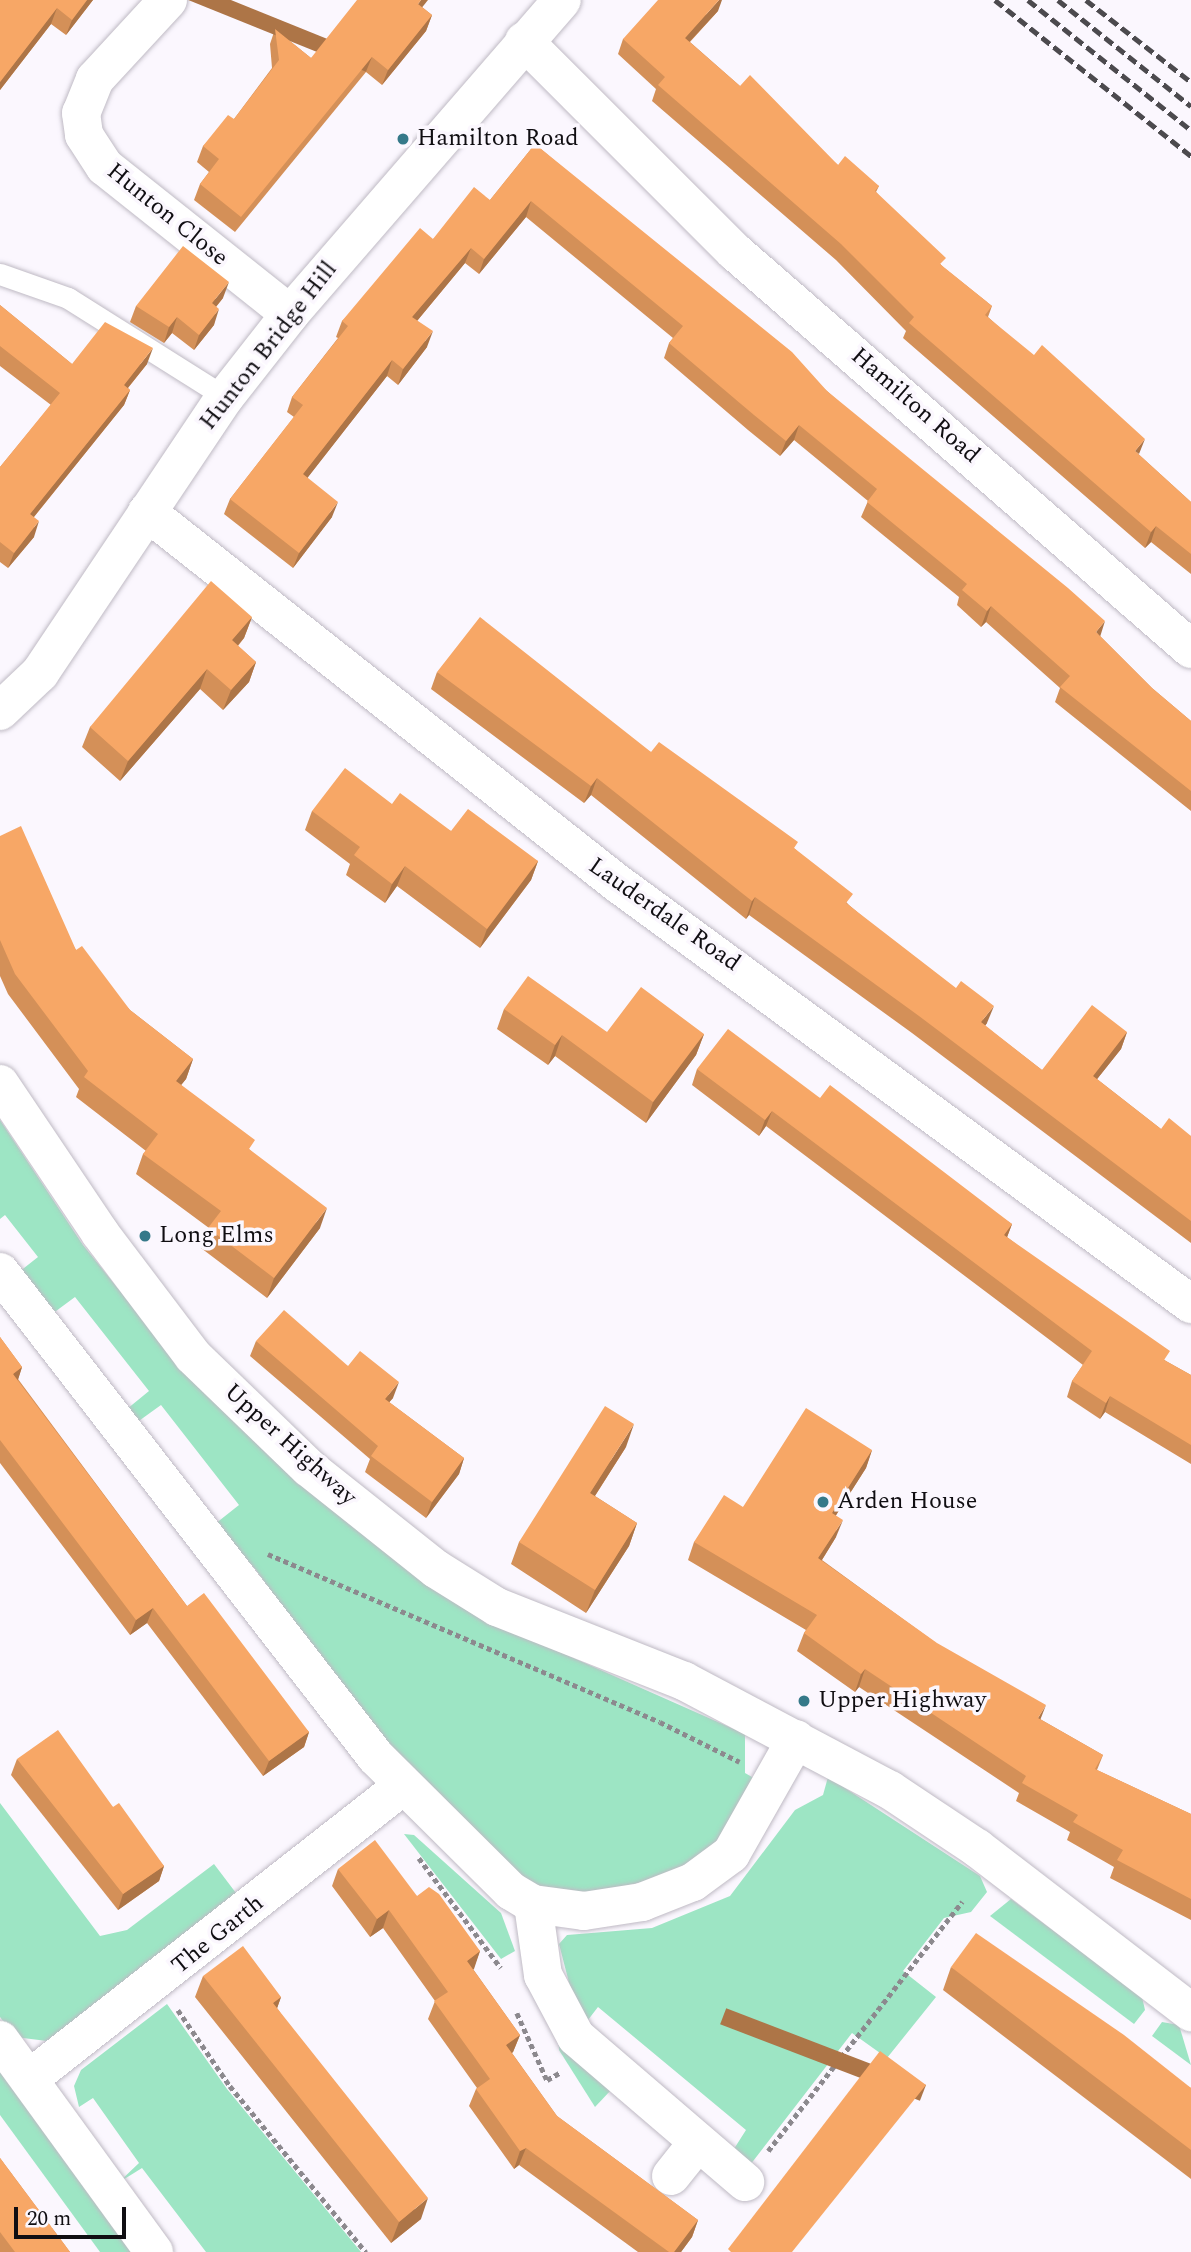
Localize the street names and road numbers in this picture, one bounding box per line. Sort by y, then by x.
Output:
street label: Hunton Close [101,157,233,273]
street label: Hunton Bridge Hill [194,256,344,436]
street label: Hamilton Road [845,342,985,470]
street label: Lauderdale Road [583,852,745,978]
street label: Upper Highway [218,1378,362,1512]
street label: The Garth [166,1889,270,1981]

